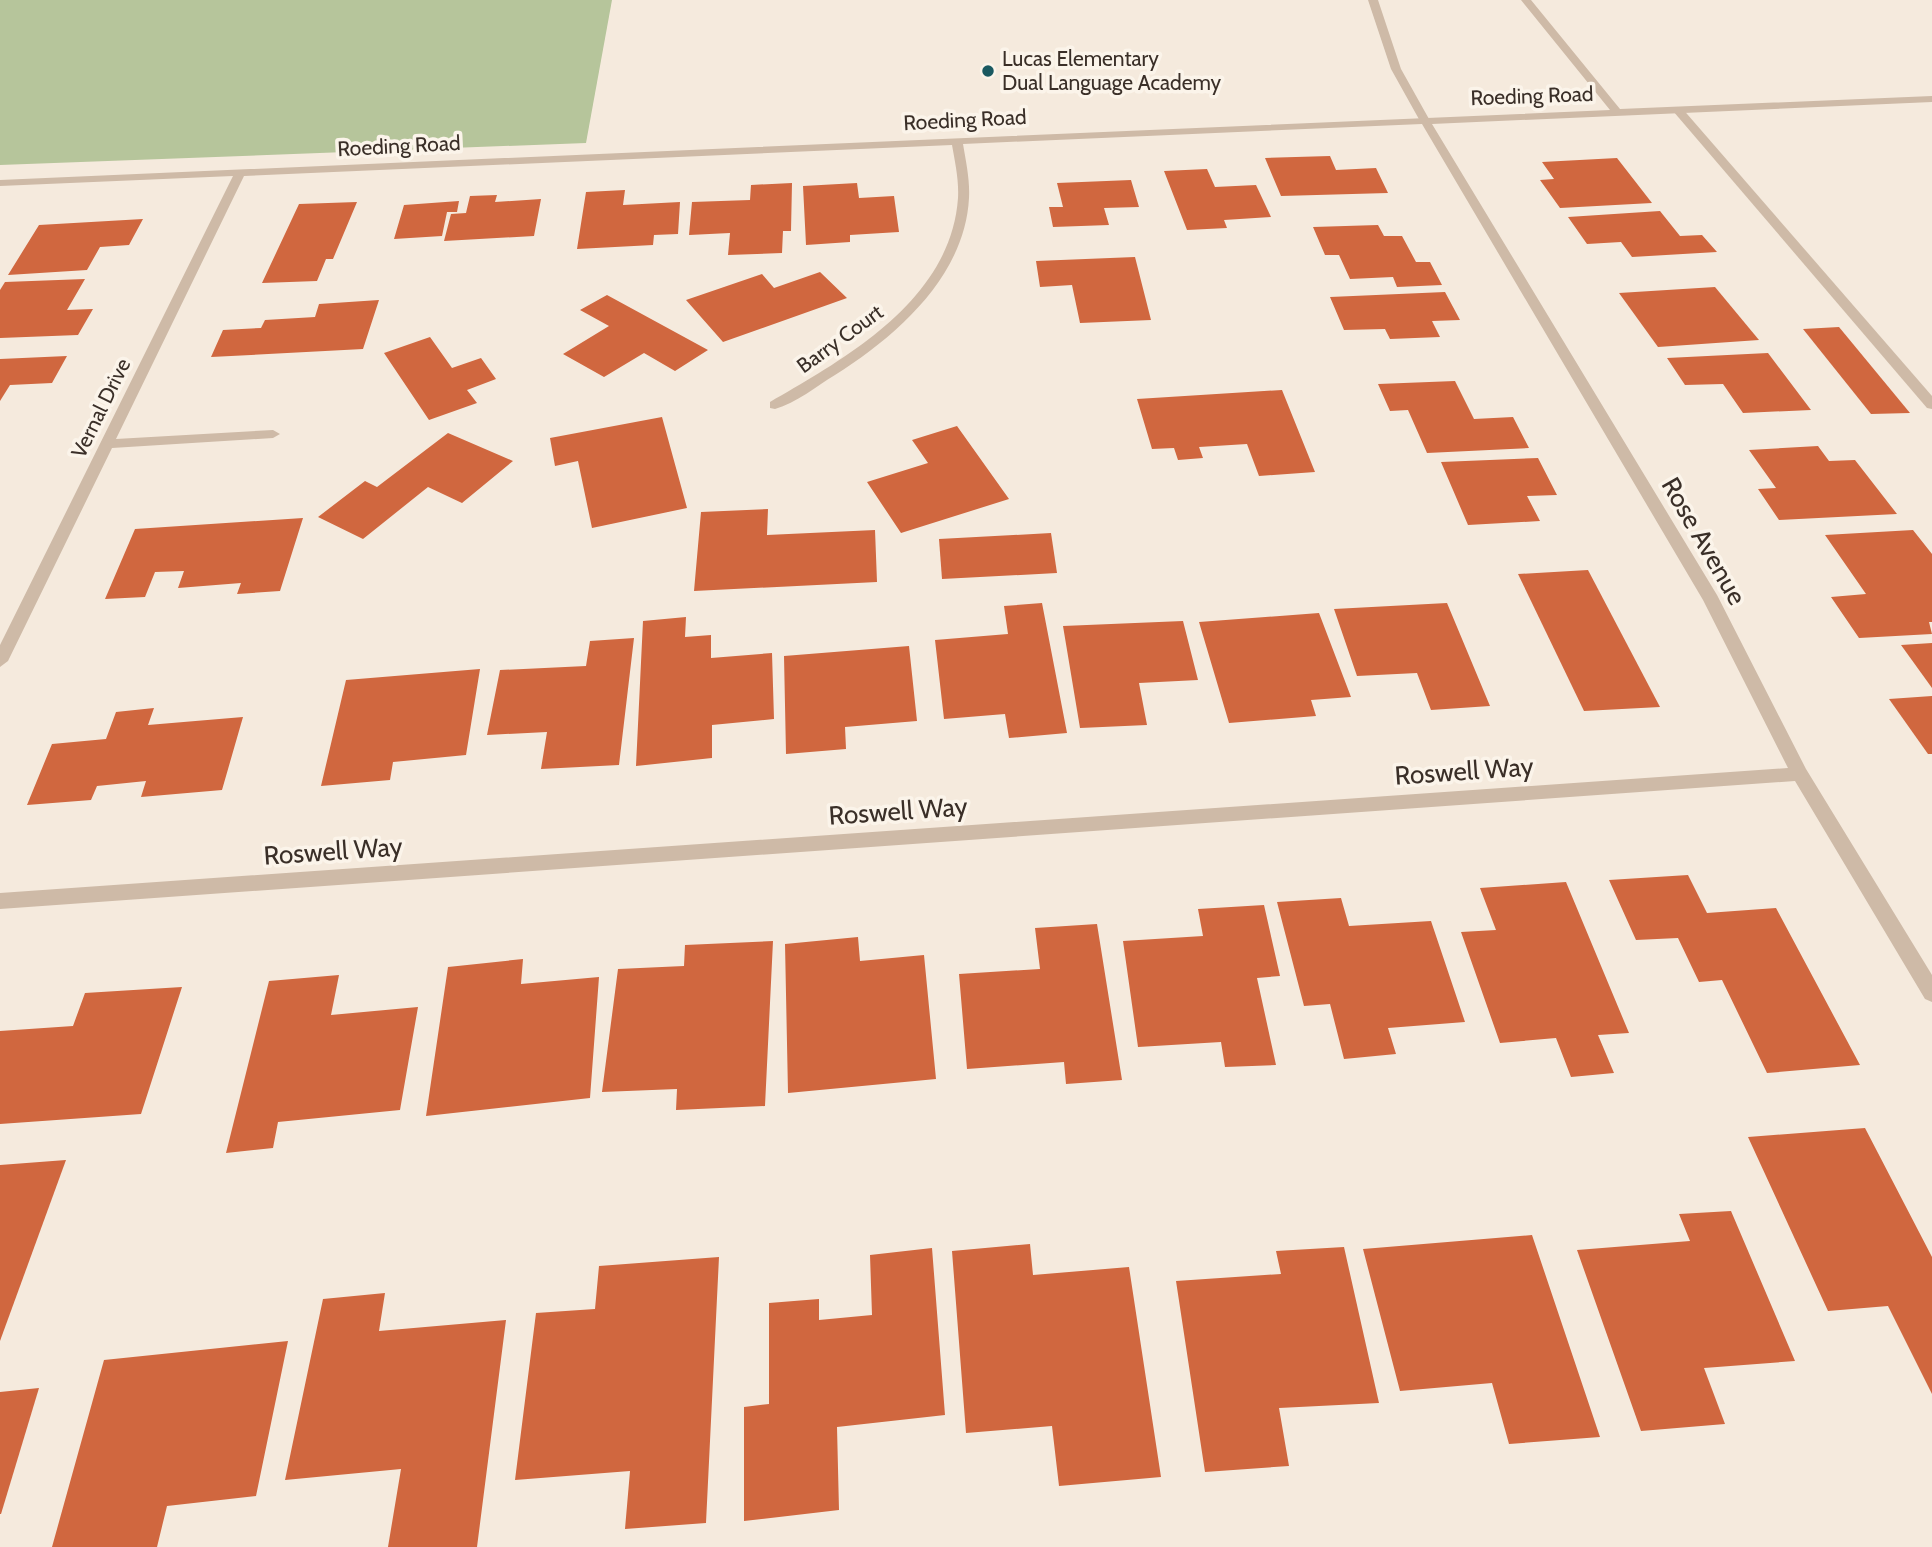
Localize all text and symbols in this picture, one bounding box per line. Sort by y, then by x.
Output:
place label: Lucas Elementary Dual Language Academy [1002,46,1222,95]
marker: Lucas Elementary Dual Language Academy [980,63,996,79]
street label: Roeding Road [1470,81,1594,110]
street label: Roeding Road [903,104,1027,135]
street label: Roeding Road [337,130,461,161]
street label: Barry Court [792,299,888,378]
street label: Vernal Drive [66,354,135,462]
street label: Rose Avenue [1655,472,1753,610]
street label: Roswell Way [1394,750,1534,792]
street label: Roswell Way [828,790,968,832]
street label: Roswell Way [263,830,403,872]

